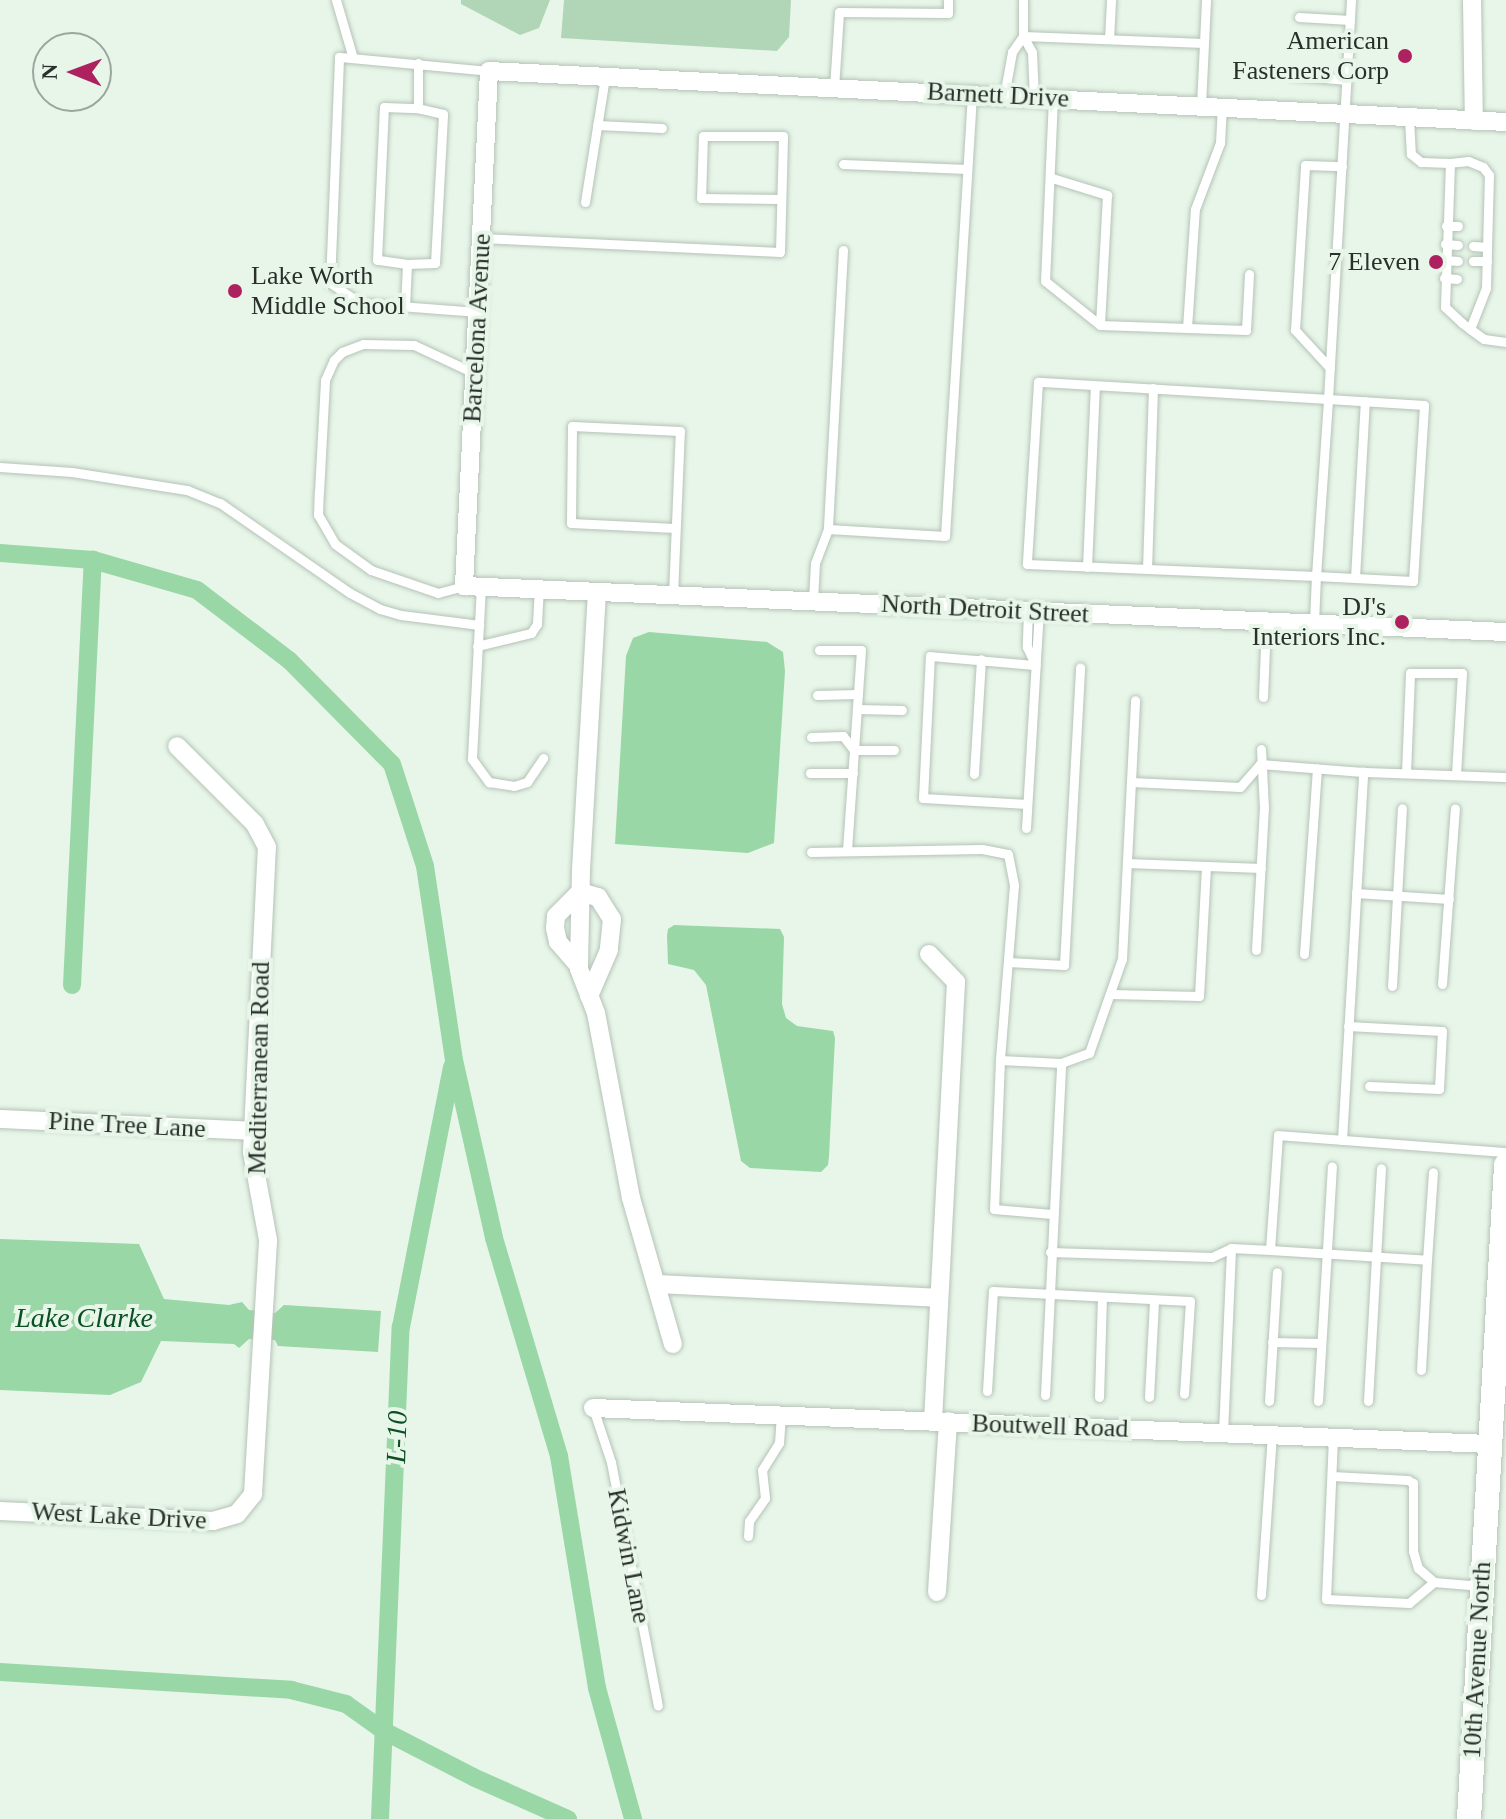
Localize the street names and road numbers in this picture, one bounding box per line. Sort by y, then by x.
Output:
street label: Barnett Drive [926,76,1070,114]
street label: Barcelona Avenue [456,232,498,424]
street label: North Detroit Street [880,588,1090,630]
street label: Mediterranean Road [242,961,276,1175]
street label: Pine Tree Lane [47,1105,207,1145]
street label: Boutwell Road [971,1408,1129,1444]
street label: Kidwin Lane [601,1486,657,1626]
street label: West Lake Drive [31,1496,207,1536]
street label: 10th Avenue North [1456,1560,1498,1760]

